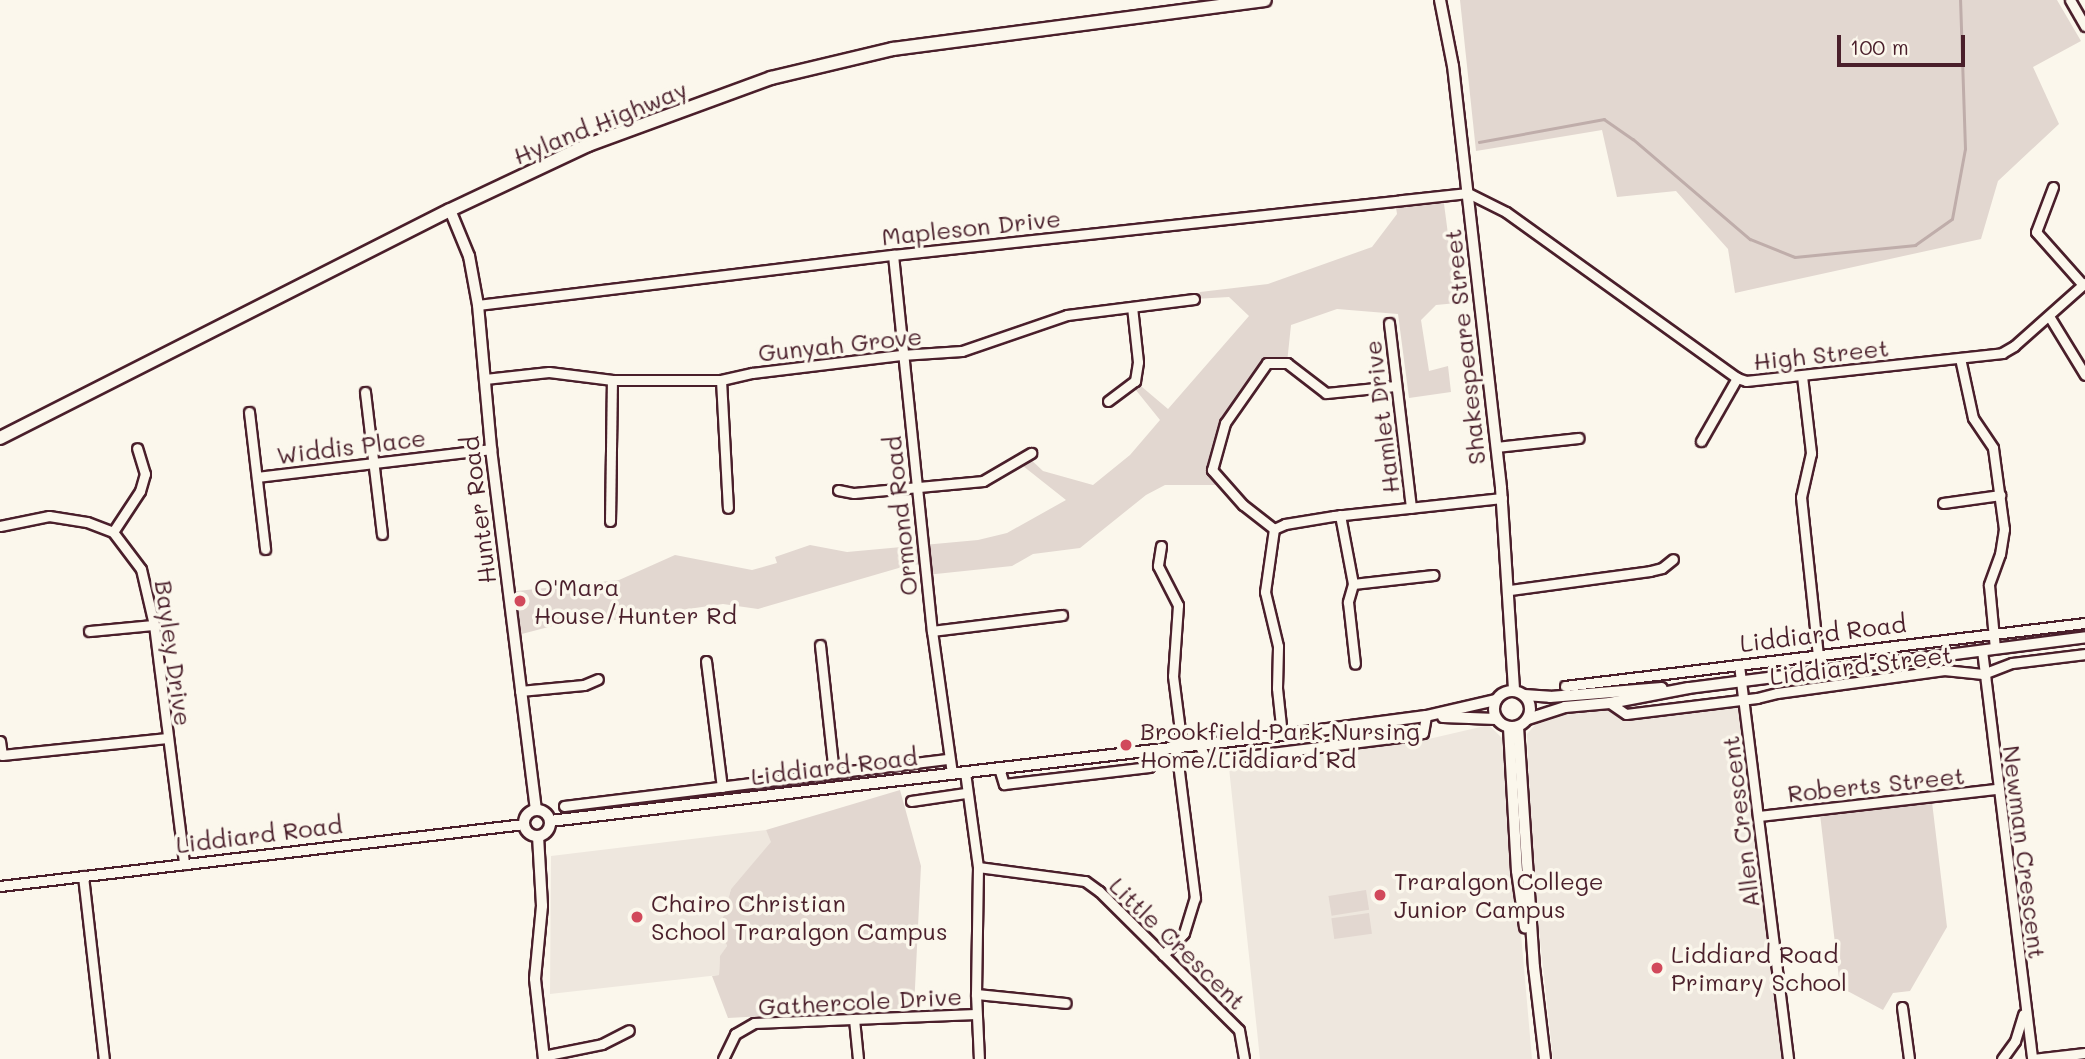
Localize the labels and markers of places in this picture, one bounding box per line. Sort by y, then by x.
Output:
place label: O'Mara House/Hunter Rd [534,573,737,629]
marker: O'Mara House/Hunter Rd [512,593,528,609]
place label: Brookfield Park Nursing Home/Liddiard Rd [1140,717,1420,773]
marker: Brookfield Park Nursing Home/Liddiard Rd [1118,737,1134,753]
place label: Traralgon College Junior Campus [1394,867,1604,923]
marker: Traralgon College Junior Campus [1372,887,1388,903]
place label: Chairo Christian School Traralgon Campus [651,889,948,945]
marker: Chairo Christian School Traralgon Campus [629,909,645,925]
place label: Liddiard Road Primary School [1671,940,1847,996]
marker: Liddiard Road Primary School [1649,960,1665,976]

